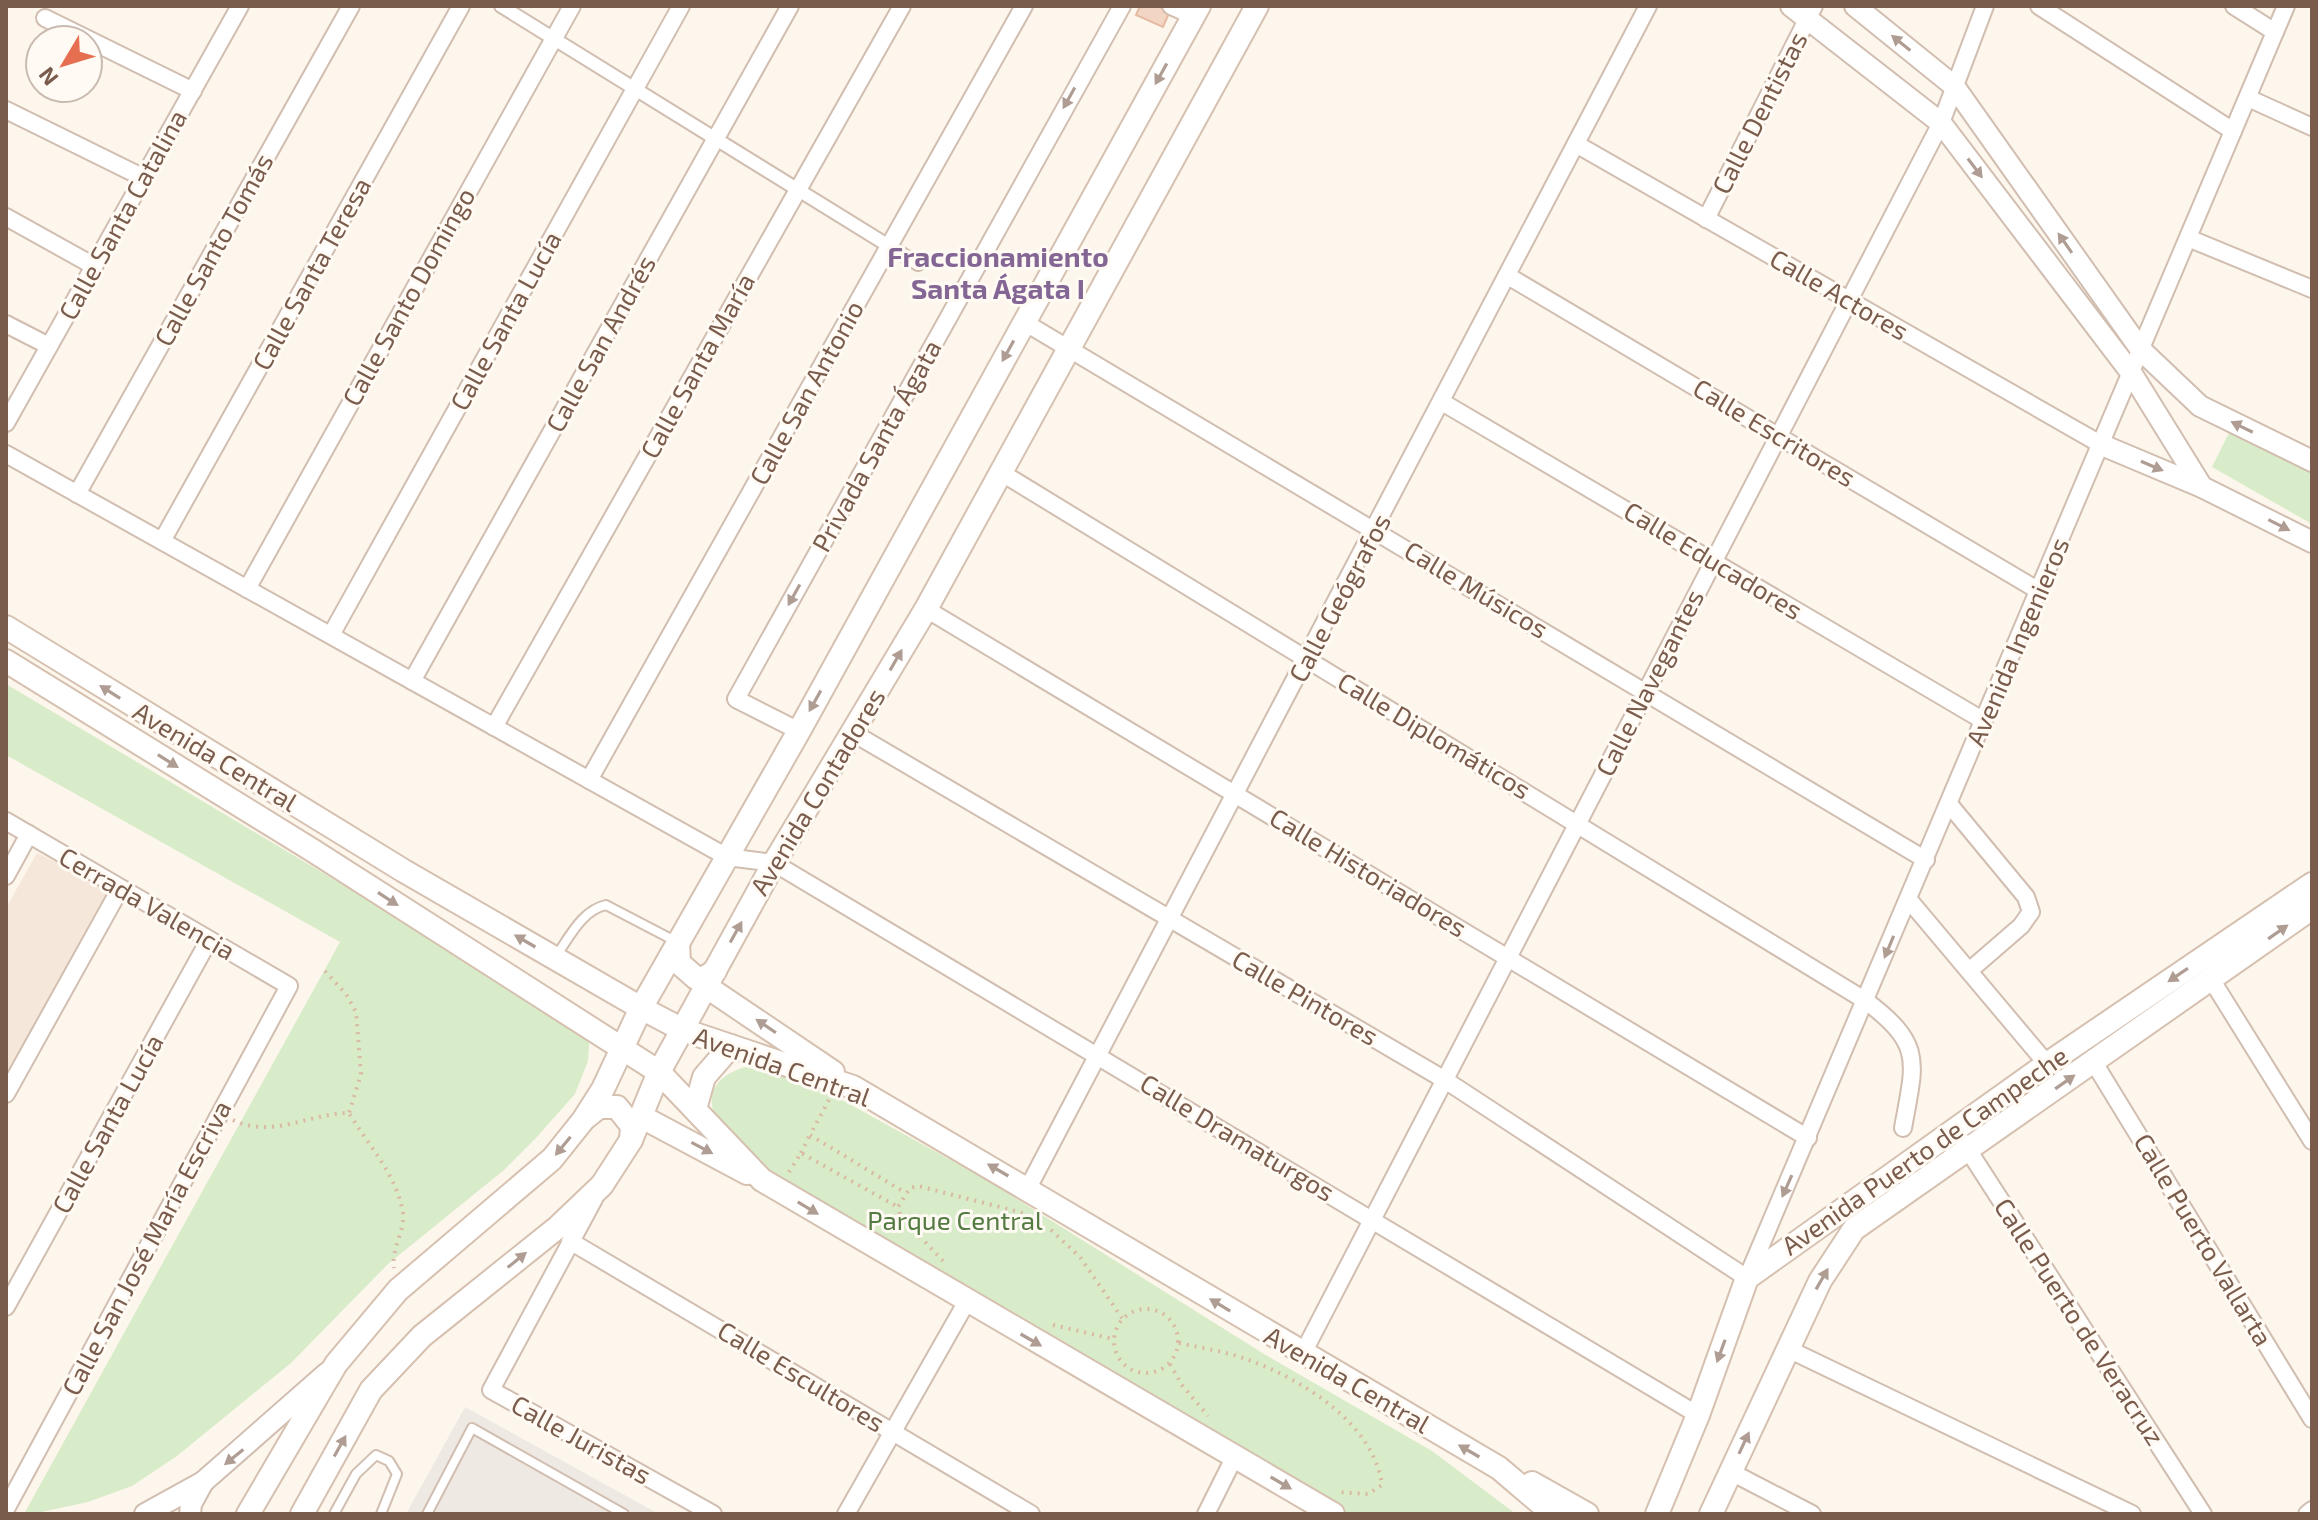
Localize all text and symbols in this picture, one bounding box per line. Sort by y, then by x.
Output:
north arrow [24,24,104,104]
street label: Calle Dentistas [1705,26,1813,198]
one-way arrow [1891,35,1911,52]
text: N [32,63,63,91]
one-way arrow [1154,63,1168,86]
one-way arrow [1063,87,1077,109]
street label: Calle Santa Catalina [51,104,192,325]
street label: Calle Santo Tomás [147,148,278,351]
one-way arrow [1966,157,1982,178]
street label: Calle Santa Teresa [245,172,376,375]
street label: Calle Santo Domingo [335,182,480,411]
street label: Calle Santa Lucía [443,225,567,415]
one-way arrow [2058,232,2073,253]
district label: Fraccionamiento Santa Ágata I [887,239,1109,305]
street label: Calle Actores [1765,242,1914,346]
street label: Calle San Andrés [538,250,661,437]
street label: Calle Santa María [633,267,760,463]
street label: Calle San Antonio [742,295,869,490]
street label: Privada Santa Ágata [805,334,947,557]
one-way arrow [1002,340,1016,362]
street label: Calle Escritores [1688,371,1861,492]
one-way arrow [2230,420,2253,434]
one-way arrow [2140,459,2164,472]
street label: Calle Educadores [1619,494,1809,625]
street label: Calle Geógrafos [1281,508,1396,687]
one-way arrow [2267,518,2290,532]
street label: Avenida Ingenieros [1959,532,2075,750]
street label: Calle Músicos [1399,534,1554,644]
one-way arrow [787,584,801,606]
street label: Calle Navegantes [1588,584,1709,781]
one-way arrow [889,649,903,671]
street label: Calle Diplomáticos [1333,665,1537,805]
street label: Avenida Contadores [743,682,891,900]
one-way arrow [99,685,121,699]
one-way arrow [808,690,822,712]
street label: Avenida Central [128,695,304,817]
one-way arrow [157,754,179,768]
street label: Calle Historiadores [1265,801,1473,943]
street label: Cerrada Valencia [54,840,241,966]
one-way arrow [377,891,399,905]
one-way arrow [730,921,743,944]
one-way arrow [2267,925,2288,940]
one-way arrow [514,934,536,948]
one-way arrow [1882,935,1895,959]
street label: Calle Pintores [1227,942,1384,1051]
one-way arrow [2167,967,2189,981]
street label: Avenida Central [690,1019,875,1112]
one-way arrow [756,1019,777,1034]
street label: Calle Santa Lucía [45,1028,169,1218]
street label: Avenida Puerto de Campeche [1775,1039,2073,1261]
street label: Calle Dramaturgos [1135,1067,1340,1207]
one-way arrow [2054,1075,2075,1090]
street label: Calle San José María Escriva [55,1095,237,1400]
street label: Calle Puerto Vallarta [2129,1127,2280,1351]
one-way arrow [555,1136,571,1156]
one-way arrow [691,1141,713,1155]
one-way arrow [987,1163,1009,1177]
one-way arrow [1781,1174,1794,1198]
street label: Calle Puerto de Veracruz [1989,1192,2172,1450]
one-way arrow [797,1200,819,1214]
park label: Parque Central [867,1204,1043,1235]
one-way arrow [507,1252,527,1269]
one-way arrow [1815,1268,1829,1290]
one-way arrow [1209,1298,1231,1312]
street label: Calle Escultores [713,1314,891,1438]
street label: Avenida Central [1259,1319,1436,1439]
one-way arrow [1020,1333,1042,1347]
one-way arrow [1714,1339,1727,1363]
street label: Calle Juristas [506,1388,657,1490]
one-way arrow [1737,1432,1751,1455]
one-way arrow [333,1435,347,1457]
one-way arrow [1457,1444,1480,1458]
one-way arrow [224,1448,244,1465]
one-way arrow [1270,1476,1292,1490]

